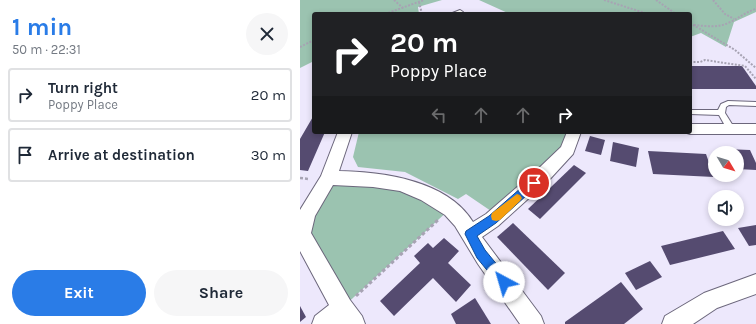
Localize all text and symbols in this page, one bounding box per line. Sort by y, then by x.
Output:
text: 1 min [12,13,72,41]
button: close [246,13,288,55]
text: 20 m [390,26,458,59]
icon: right [324,28,376,80]
text: 50 m · 22:31 [12,42,81,57]
text: Poppy Place [390,60,487,82]
text: Turn right [48,79,118,97]
icon: right [14,84,36,106]
text: 20 m [251,86,286,104]
text: Poppy Place [48,97,118,112]
icon: left [428,104,450,126]
icon: ahead [470,104,492,126]
icon: ahead [512,104,534,126]
icon: right [554,104,576,126]
icon: arrive [14,144,36,166]
text: Arrive at destination [48,146,195,164]
text: 30 m [251,146,286,164]
north arrow [708,146,744,182]
map controls [708,146,744,226]
pin [517,166,551,200]
icon: arrive [523,172,545,194]
button: sound [708,190,744,226]
position arrow [483,261,525,303]
button: Exit [12,270,146,316]
button: Share [154,270,288,316]

